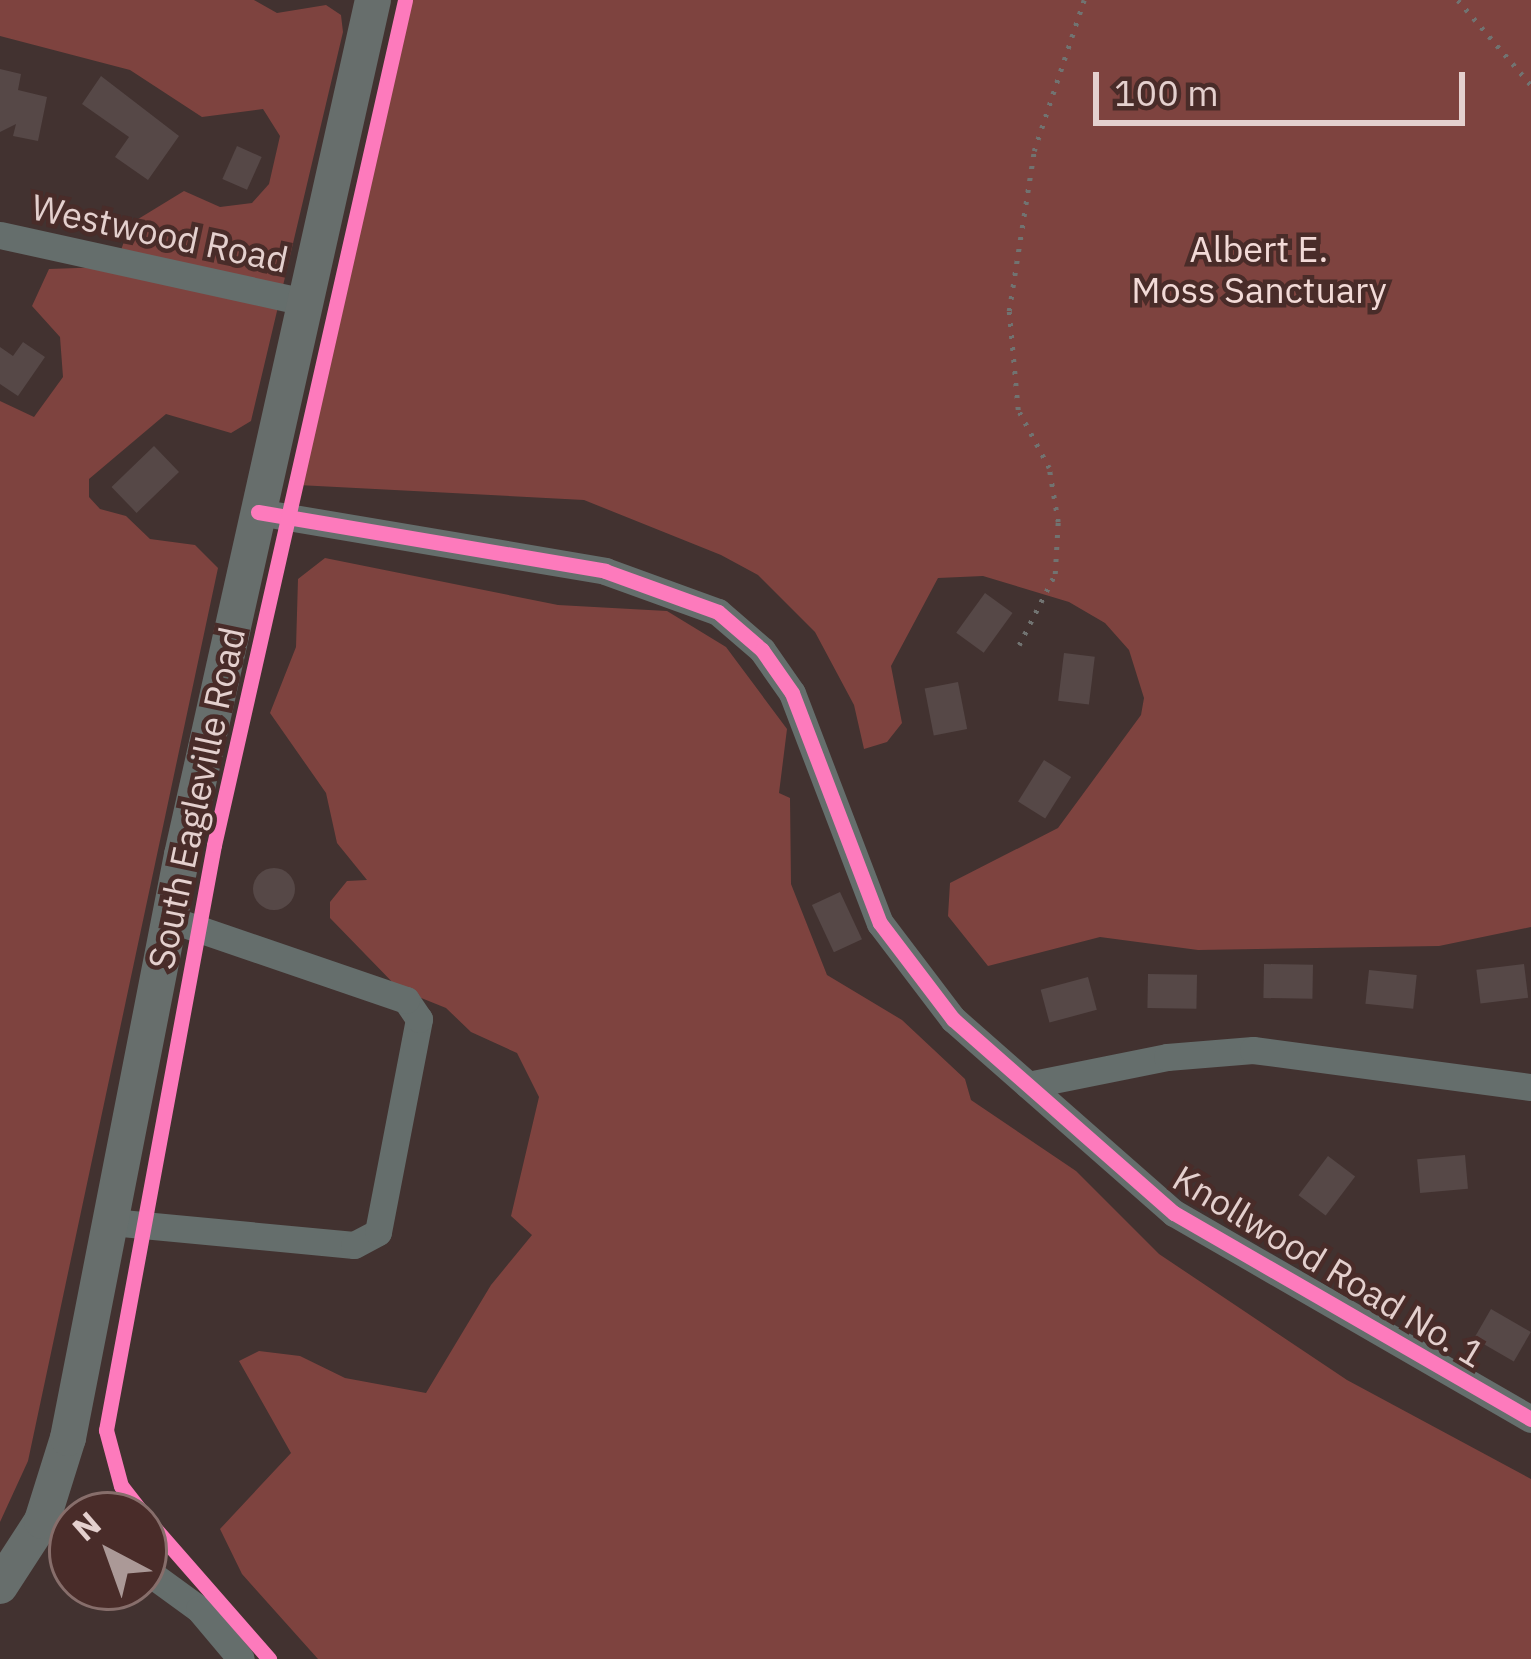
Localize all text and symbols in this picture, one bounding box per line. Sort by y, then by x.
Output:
scale bar [1099,48,1471,122]
text: 100 m [1114,69,1219,116]
street label: Westwood Road [28,185,292,281]
park label: Albert E. Moss Sanctuary [1131,226,1387,311]
street label: South Eagleville Road [139,623,253,973]
street label: Knollwood Road No. 1 [1166,1156,1492,1376]
north arrow [48,1491,168,1611]
text: N [63,1502,109,1550]

